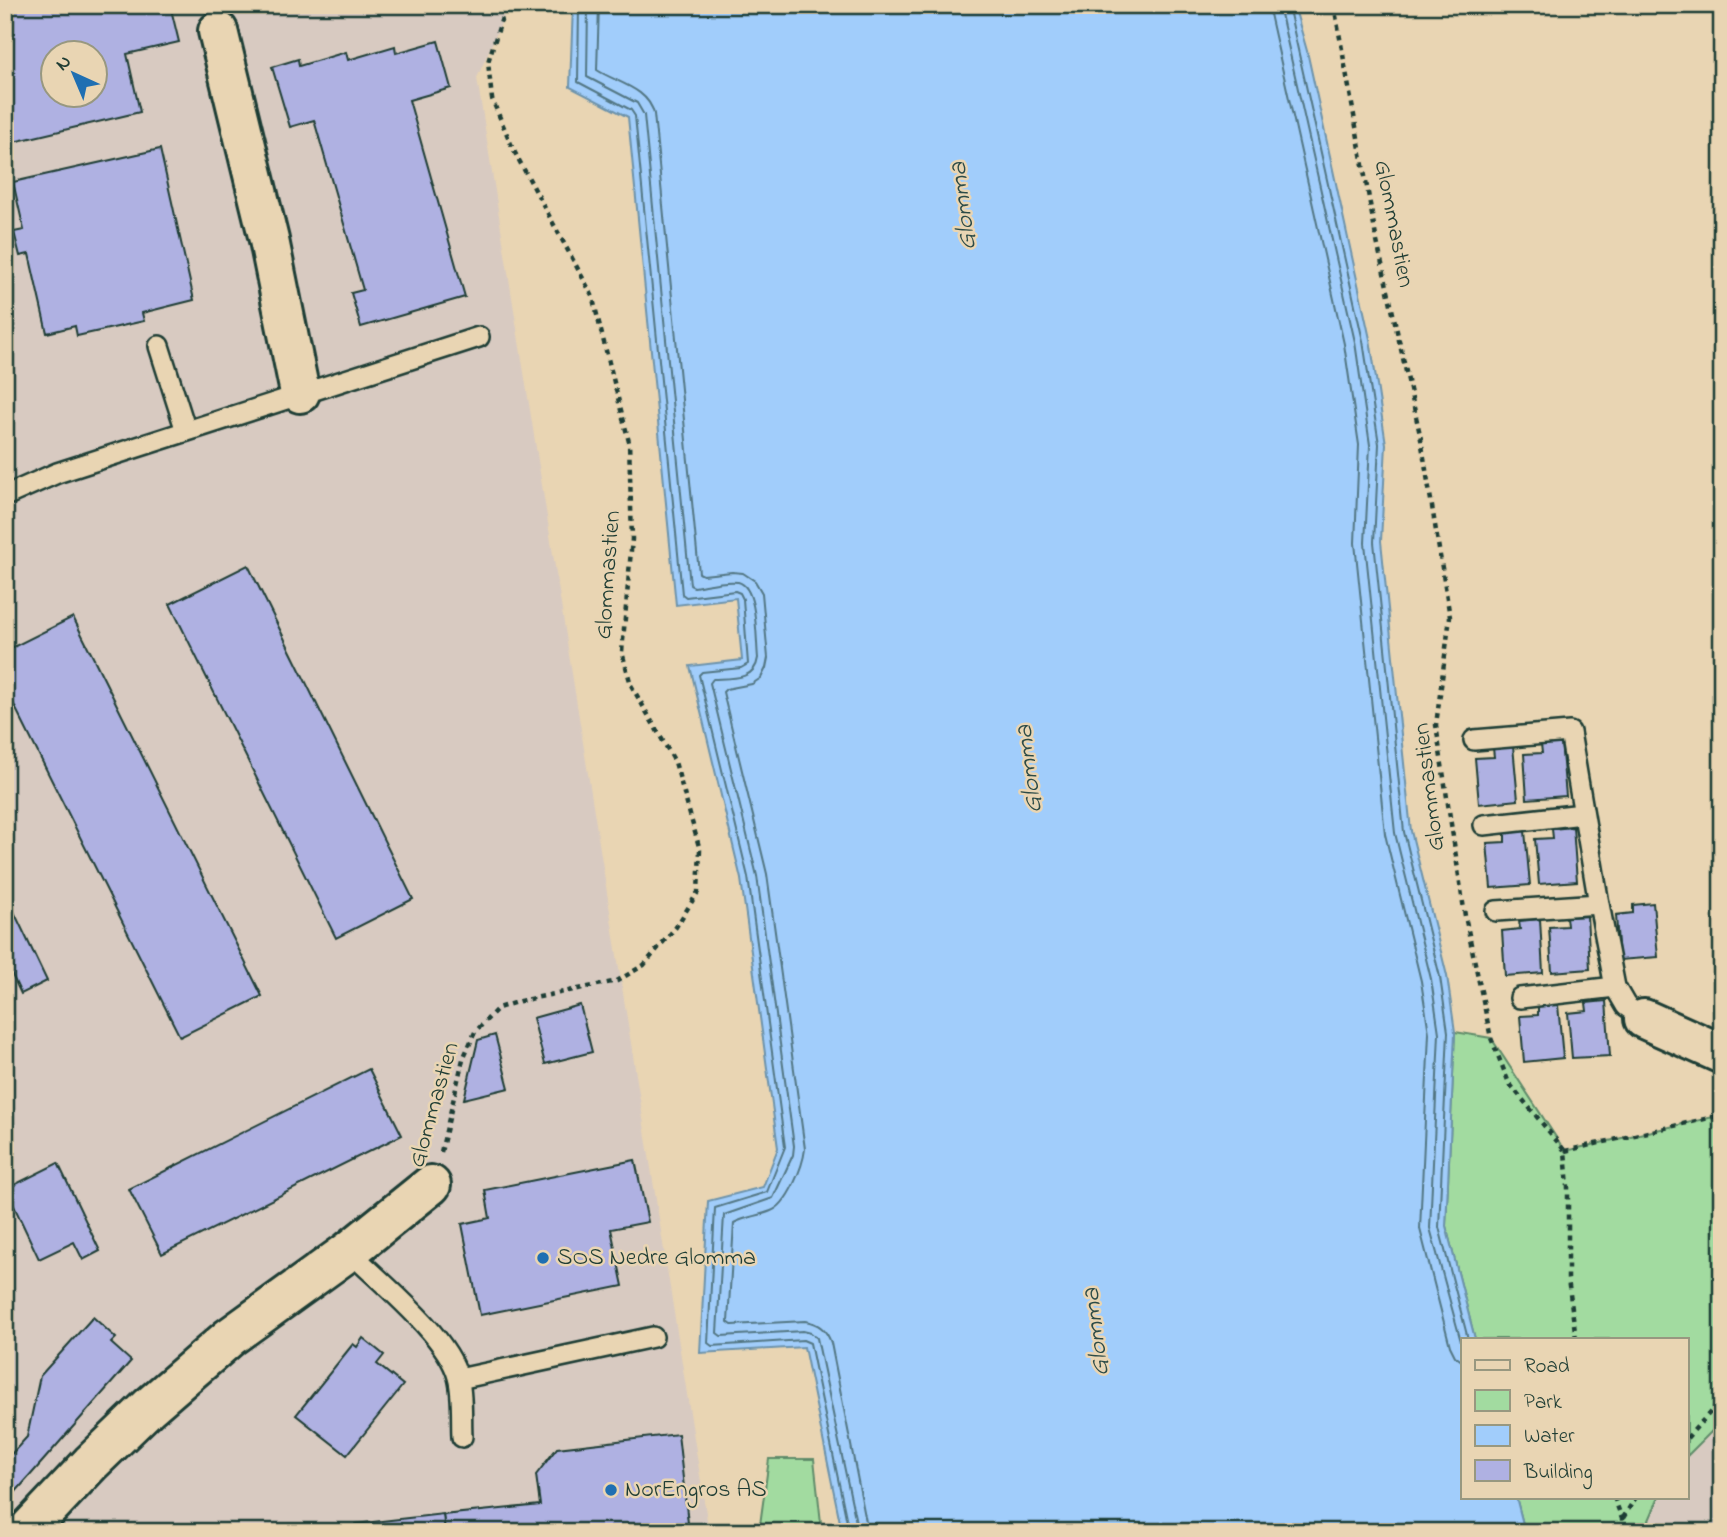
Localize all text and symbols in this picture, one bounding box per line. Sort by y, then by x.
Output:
north arrow [38,38,108,108]
text: N [50,49,78,78]
street label: Glommastien [1364,157,1422,291]
water label: Glomma [940,159,988,252]
street label: Glommastien [587,509,631,641]
street label: Glommastien [1405,721,1455,853]
water label: Glomma [1006,722,1054,815]
street label: Glommastien [400,1038,470,1172]
place label: SOS Nedre Glomma [557,1241,756,1276]
marker: SOS Nedre Glomma [535,1250,551,1266]
water label: Glomma [1073,1285,1121,1378]
legend [1461,1338,1688,1498]
text: Road [1524,1352,1570,1382]
text: Park [1524,1388,1563,1418]
text: Water [1524,1422,1575,1452]
text: Building [1523,1458,1593,1490]
place label: NorEngros AS [625,1473,767,1508]
marker: NorEngros AS [603,1482,619,1498]

